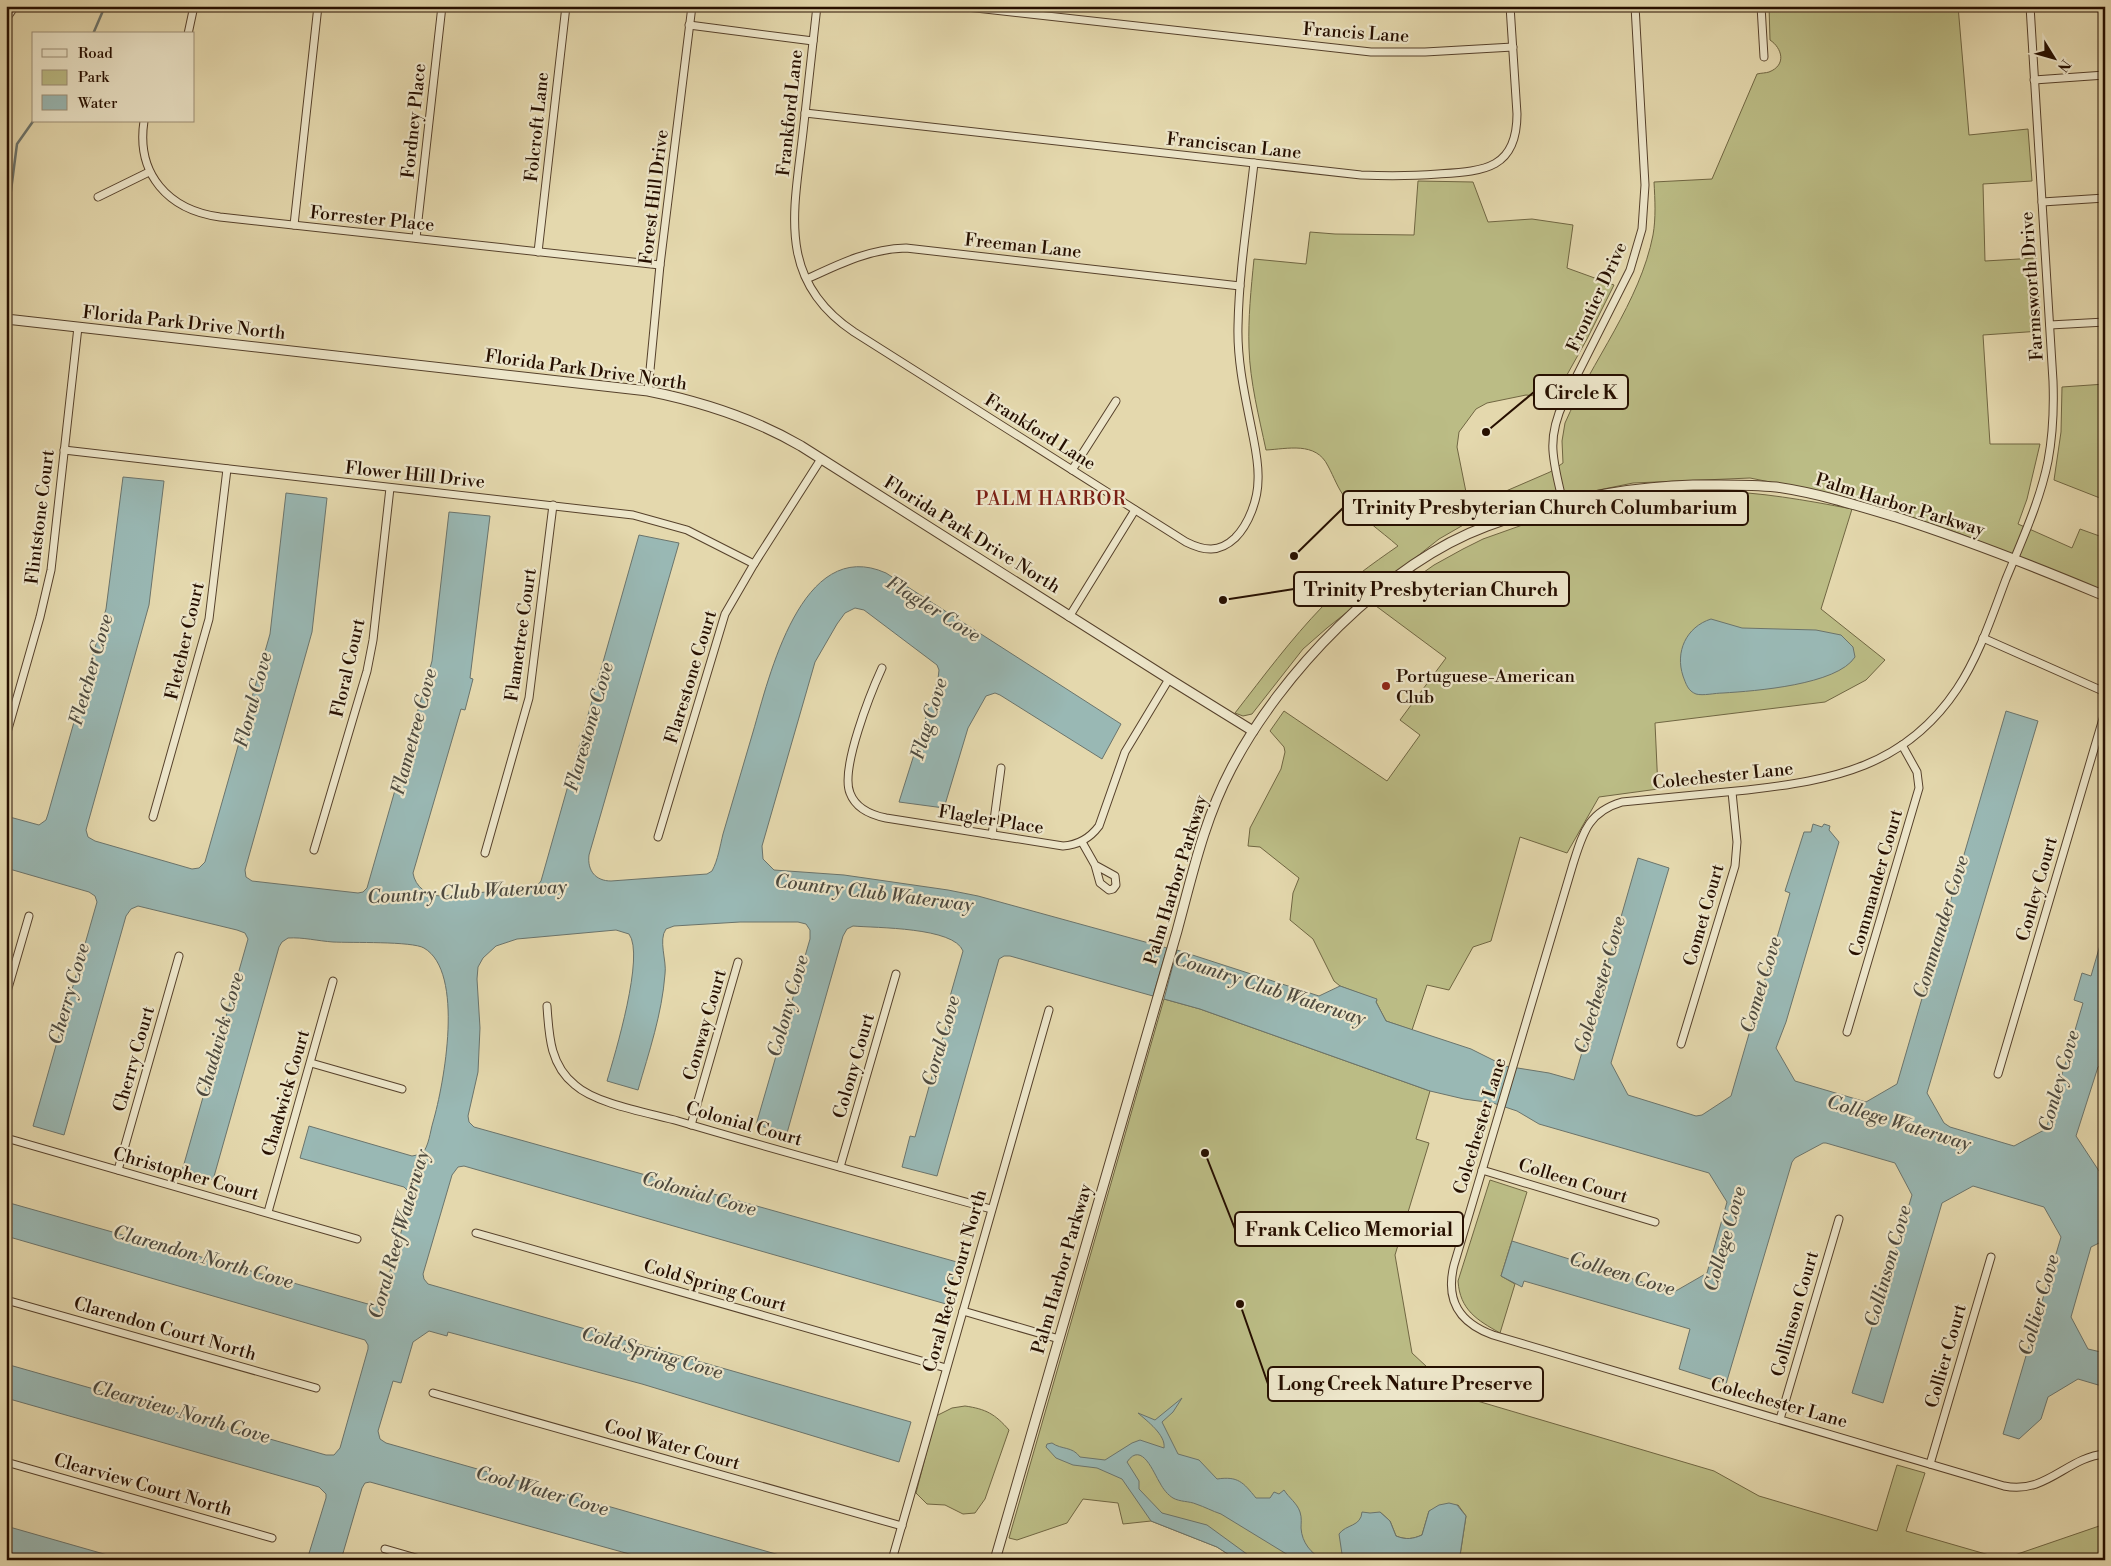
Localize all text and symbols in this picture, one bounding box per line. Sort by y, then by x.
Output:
street label: Francis Lane [1302,18,1410,48]
legend [32,32,195,122]
north arrow [2028,32,2078,82]
text: Road [78,44,113,63]
street label: Frankford Lane [772,49,808,177]
text: N [2053,55,2074,75]
street label: Fordney Place [397,62,431,180]
text: Park [78,68,110,87]
street label: Folcroft Lane [520,71,554,183]
text: Water [77,94,118,113]
street label: Franciscan Lane [1165,127,1303,165]
street label: Forest Hill Drive [634,128,674,266]
street label: Forrester Place [309,201,435,237]
street label: Farmsworth Drive [2015,211,2049,361]
street label: Freeman Lane [963,228,1083,264]
street label: Frontier Drive [1561,238,1633,356]
street label: Florida Park Drive North [81,301,287,345]
street label: Florida Park Drive North [483,344,689,396]
callout: Circle K [1534,375,1628,409]
text: Circle K [1544,381,1618,405]
street label: Frankford Lane [980,389,1100,475]
street label: Flintstone Court [20,448,60,586]
street label: Flower Hill Drive [344,456,486,494]
street label: Palm Harbor Parkway [1813,468,1988,542]
street label: Florida Park Drive North [879,471,1065,599]
district label: PALM HARBOR [975,487,1127,511]
callout: Trinity Presbyterian Church Columbarium [1343,491,1748,525]
text: Trinity Presbyterian Church Columbarium [1353,496,1737,520]
street label: Flametree Court [500,566,542,703]
water label: Flagler Cove [881,570,985,648]
callout: Trinity Presbyterian Church [1294,572,1569,606]
text: Trinity Presbyterian Church [1304,578,1558,602]
street label: Fletcher Court [160,579,210,702]
street label: Flarestone Court [660,607,722,746]
water label: Fletcher Cove [64,611,118,729]
street label: Floral Court [325,616,371,720]
water label: Floral Cove [229,650,277,750]
water label: Flarestone Cove [559,659,619,794]
place label: Portuguese-American Club [1396,665,1575,709]
water label: Flametree Cove [386,666,442,798]
water label: Flag Cove [905,675,953,763]
marker: Portuguese-American Club [1380,680,1392,692]
street label: Colechester Lane [1652,757,1794,795]
street label: Palm Harbor Parkway [1139,792,1213,967]
street label: Flagler Place [937,800,1045,840]
street label: Commander Court [1844,806,1908,959]
street label: Conley Court [2011,834,2063,944]
water label: Commander Cove [1908,853,1974,1001]
street label: Comet Court [1678,861,1730,969]
water label: Country Club Waterway [773,869,976,917]
water label: Country Club Waterway [366,875,569,909]
water label: Colechester Cove [1569,913,1631,1056]
water label: Comet Cove [1735,934,1787,1036]
water label: Cherry Cove [43,940,95,1047]
water label: Country Club Waterway [1171,947,1370,1032]
water label: Colony Cove [762,952,814,1060]
street label: Conway Court [678,966,732,1083]
water label: Chadwick Cove [191,969,249,1100]
water label: Coral Cove [917,993,965,1089]
street label: Cherry Court [108,1003,160,1114]
street label: Colony Court [828,1010,880,1121]
street label: Chadwick Court [257,1027,315,1159]
water label: Conley Cove [2033,1027,2085,1134]
street label: Colechester Lane [1448,1055,1512,1197]
water label: College Waterway [1824,1090,1975,1157]
street label: Colonial Court [683,1096,806,1152]
street label: Christopher Court [110,1142,262,1206]
water label: Coral Reef Waterway [363,1146,435,1322]
street label: Colleen Court [1516,1153,1631,1209]
water label: Colonial Cove [639,1166,759,1222]
street label: Palm Harbor Parkway [1027,1181,1097,1357]
water label: College Cove [1699,1184,1751,1294]
street label: Coral Reef Court North [918,1187,992,1375]
water label: Collinson Cove [1859,1202,1917,1329]
callout: Frank Celico Memorial [1235,1212,1463,1246]
text: Frank Celico Memorial [1245,1218,1453,1242]
water label: Clarendon North Cove [110,1220,296,1294]
water label: Colleen Cove [1566,1247,1678,1301]
street label: Collinson Court [1766,1248,1824,1379]
water label: Collier Cove [2013,1252,2065,1358]
street label: Cold Spring Court [641,1255,790,1318]
street label: Clarendon Court North [71,1292,259,1366]
street label: Collier Court [1920,1301,1972,1411]
water label: Cold Spring Cove [579,1321,726,1385]
callout: Long Creek Nature Preserve [1268,1367,1543,1401]
text: Long Creek Nature Preserve [1277,1372,1533,1396]
street label: Colechester Lane [1708,1372,1850,1434]
water label: Clearview North Cove [89,1375,273,1449]
street label: Cool Water Court [601,1415,743,1476]
street label: Clearview Court North [51,1449,235,1522]
water label: Cool Water Cove [473,1461,611,1521]

